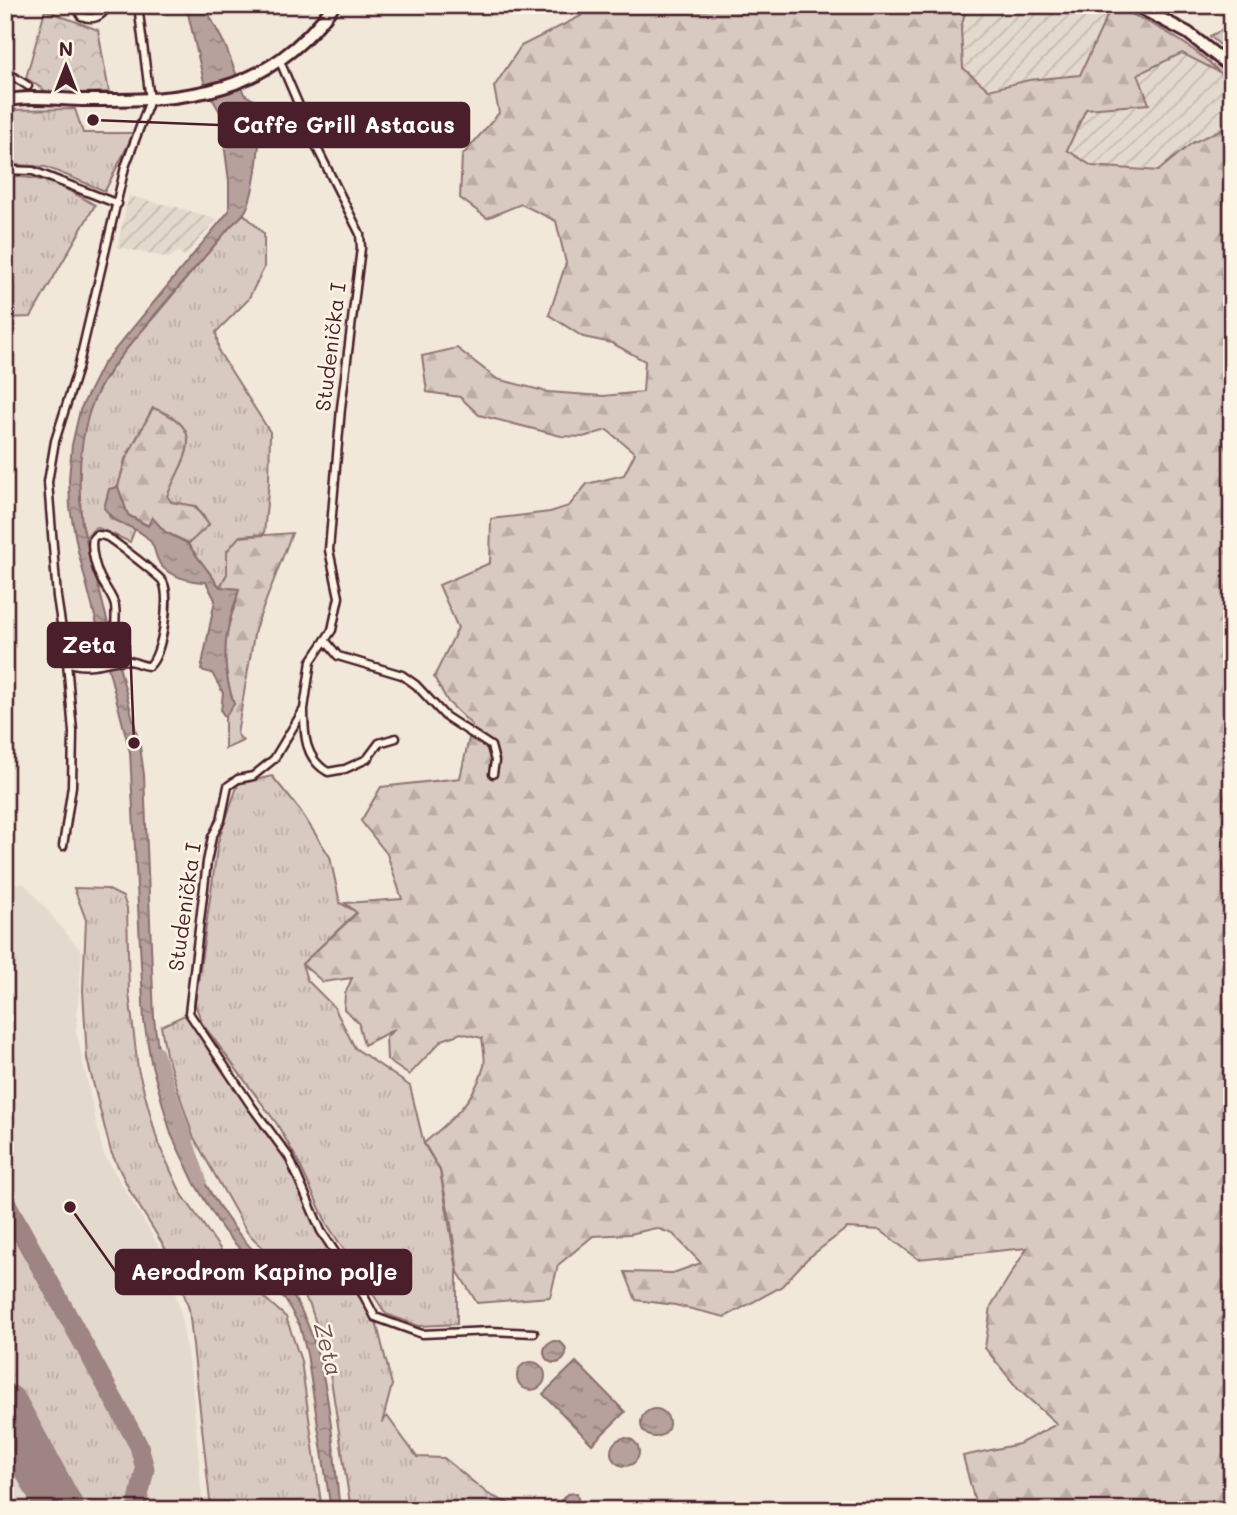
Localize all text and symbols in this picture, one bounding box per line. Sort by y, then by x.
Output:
north arrow [32,32,102,102]
text: N [59,36,73,61]
callout: Caffe Grill Astacus [219,103,469,147]
text: Caffe Grill Astacus [233,109,455,139]
street label: Studenička I [308,281,351,413]
callout: Zeta [48,623,130,667]
text: Zeta [62,629,116,659]
street label: Studenička I [161,841,206,973]
callout: Aerodrom Kapino polje [116,1250,411,1294]
text: Aerodrom Kapino polje [131,1256,397,1286]
water label: Zeta [307,1319,350,1379]

